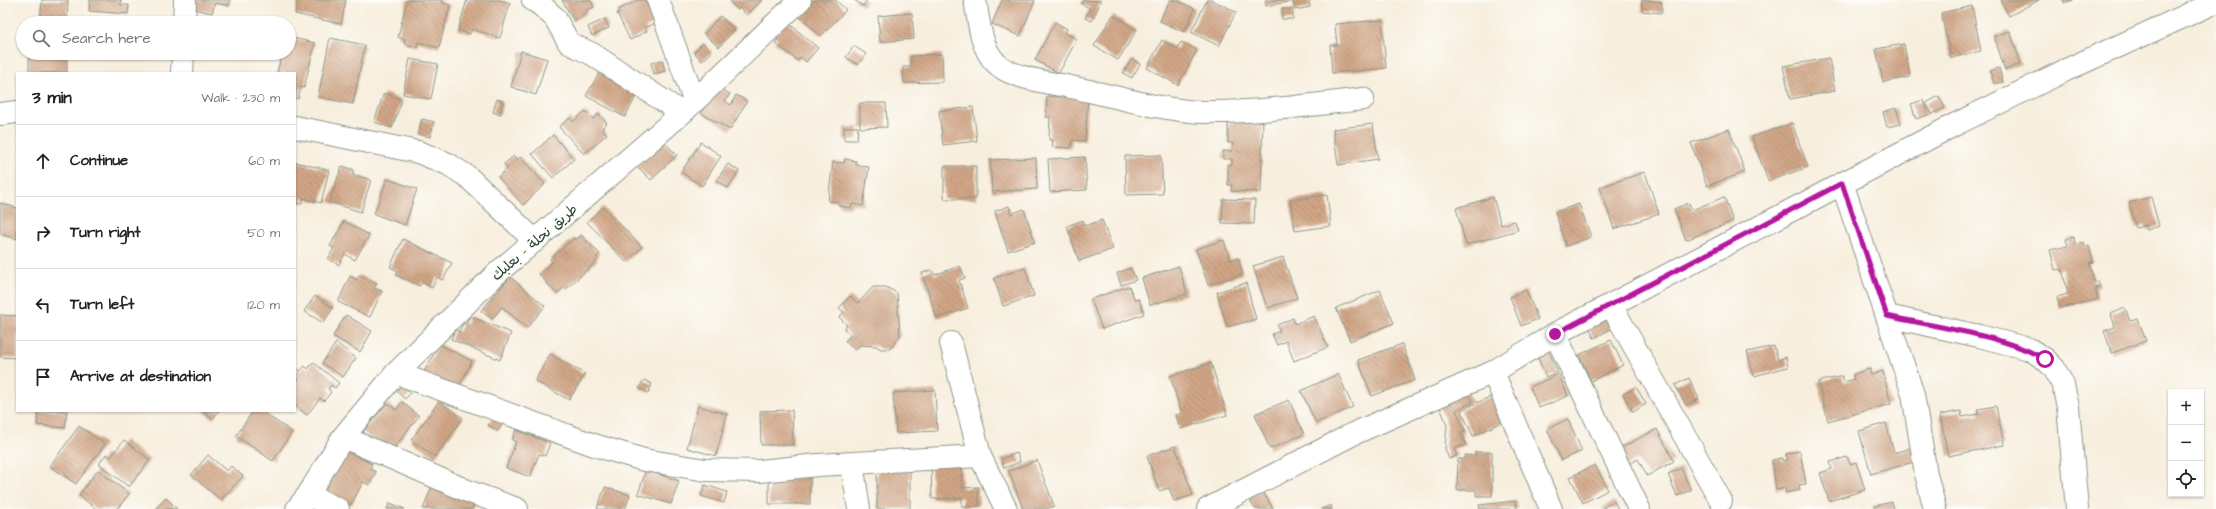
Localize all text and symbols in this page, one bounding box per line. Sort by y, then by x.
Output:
search box [16,16,296,60]
icon: search [30,27,52,49]
text: Search here [62,28,151,49]
text: 3 min [32,86,72,110]
text: Walk · 230 m [201,89,280,107]
icon: ahead [32,150,54,172]
text: Continue [70,150,128,171]
text: 60 m [248,152,280,170]
street label: طريق نحلة - بعلبك [487,200,582,286]
icon: right [32,222,54,244]
text: Turn right [70,222,141,243]
text: 50 m [247,224,280,242]
icon: left [32,294,54,316]
text: Turn left [70,294,134,315]
text: 120 m [247,296,280,314]
route end [1546,325,1564,343]
route start [2036,350,2054,368]
icon: arrive [32,366,54,388]
text: Arrive at destination [70,366,211,387]
map controls [2168,389,2204,497]
button: + [2168,389,2204,425]
button: − [2168,425,2204,461]
button: locate [2168,461,2204,497]

